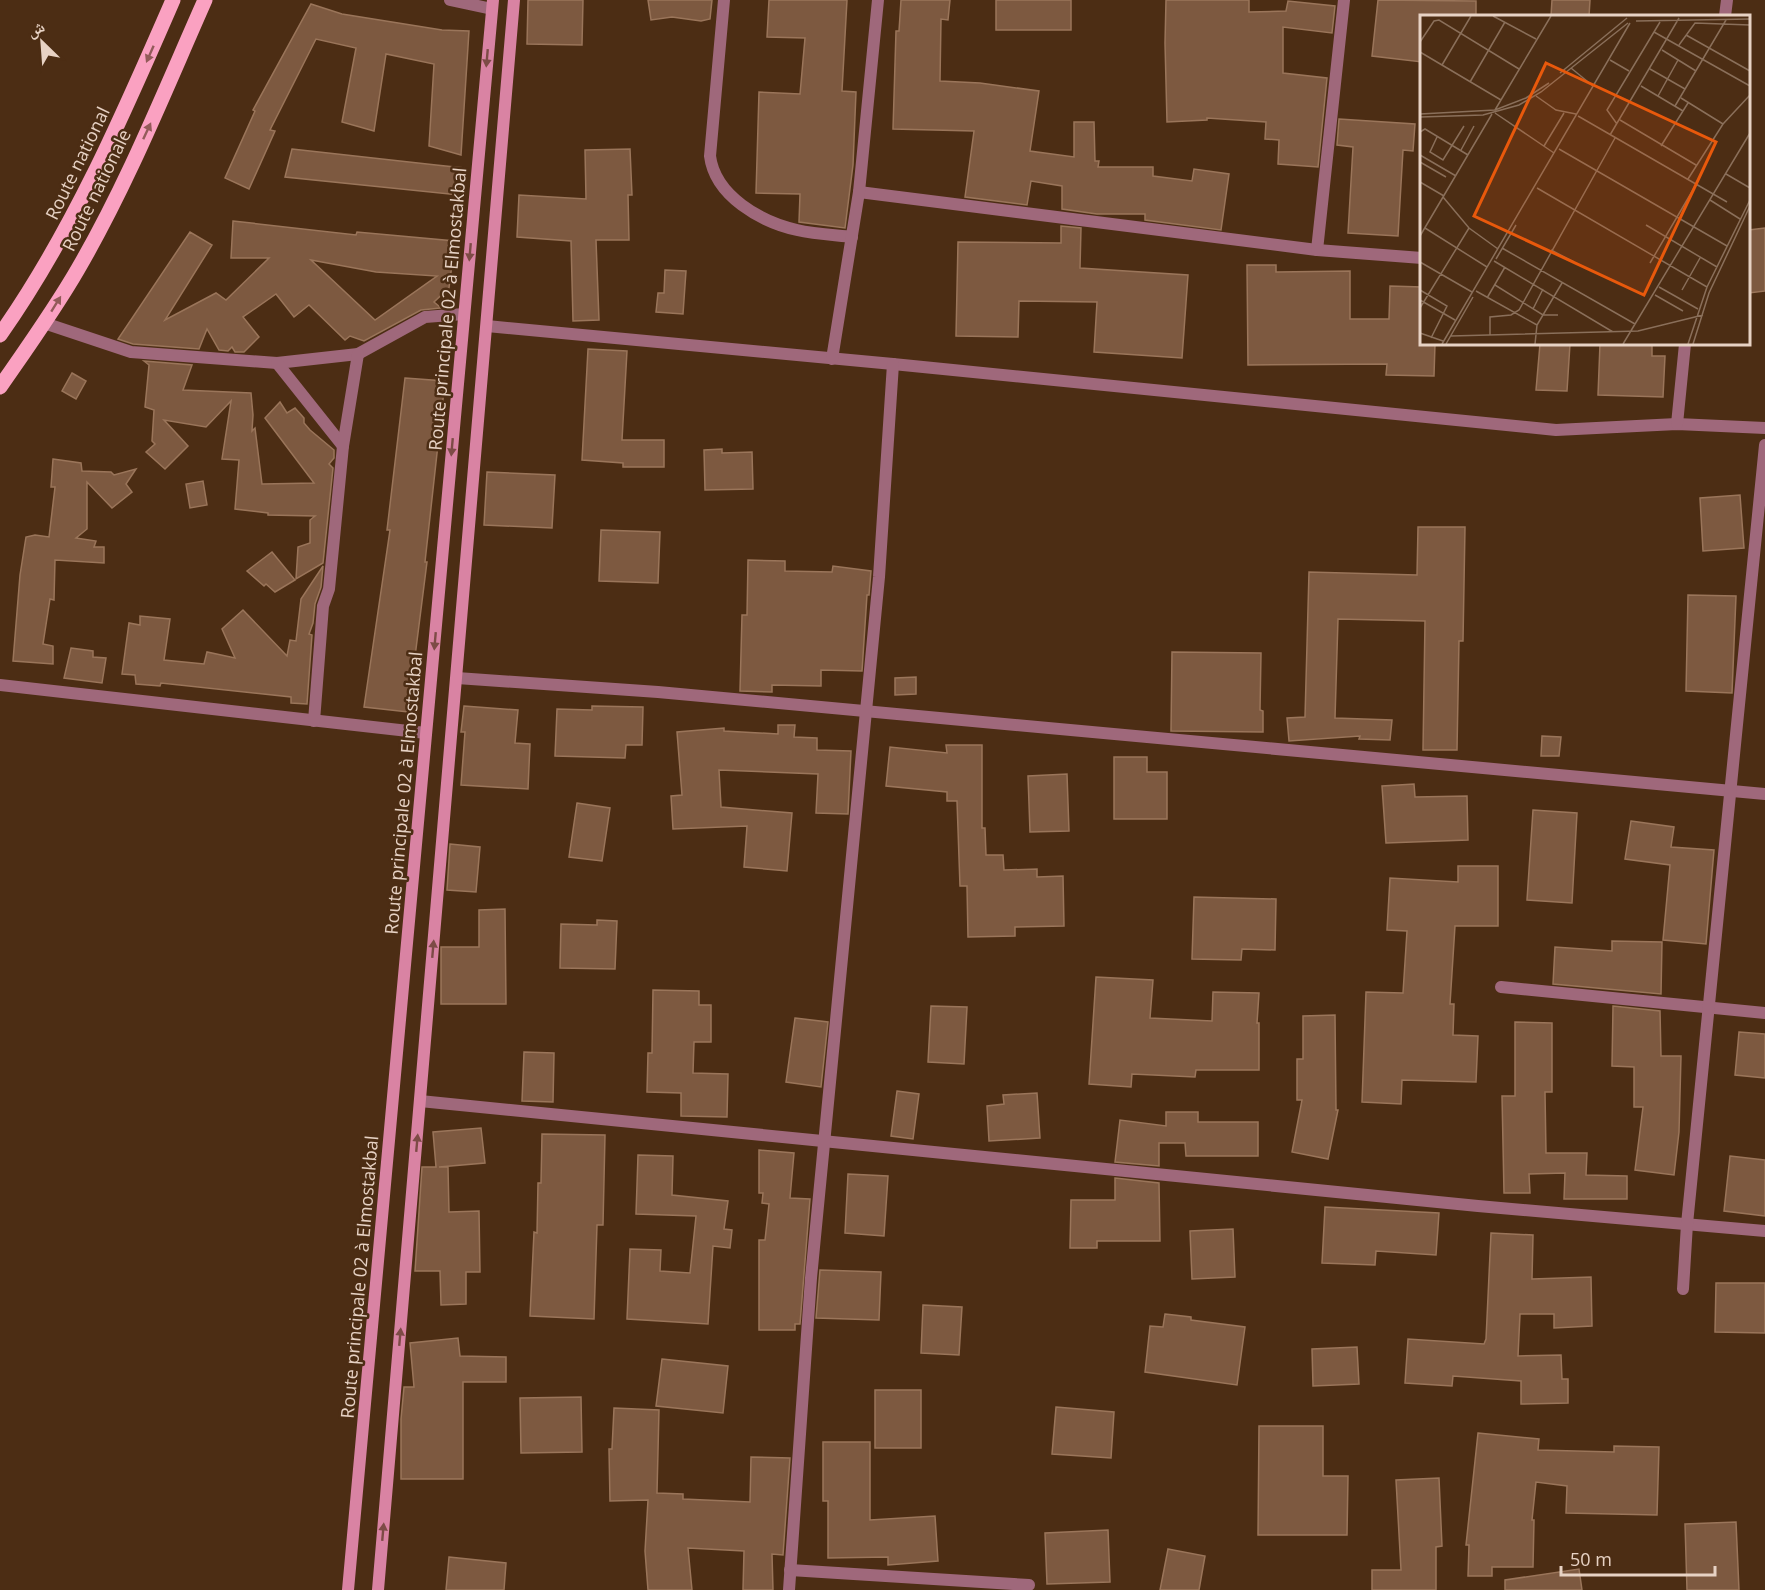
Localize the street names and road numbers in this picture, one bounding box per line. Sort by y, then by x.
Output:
street label: Route national [39,103,115,223]
street label: Route nationale [56,125,136,255]
street label: Route principale 02 à Elmostakbal [423,167,471,451]
street label: Route principale 02 à Elmostakbal [379,651,427,935]
street label: Route principale 02 à Elmostakbal [335,1135,383,1419]

